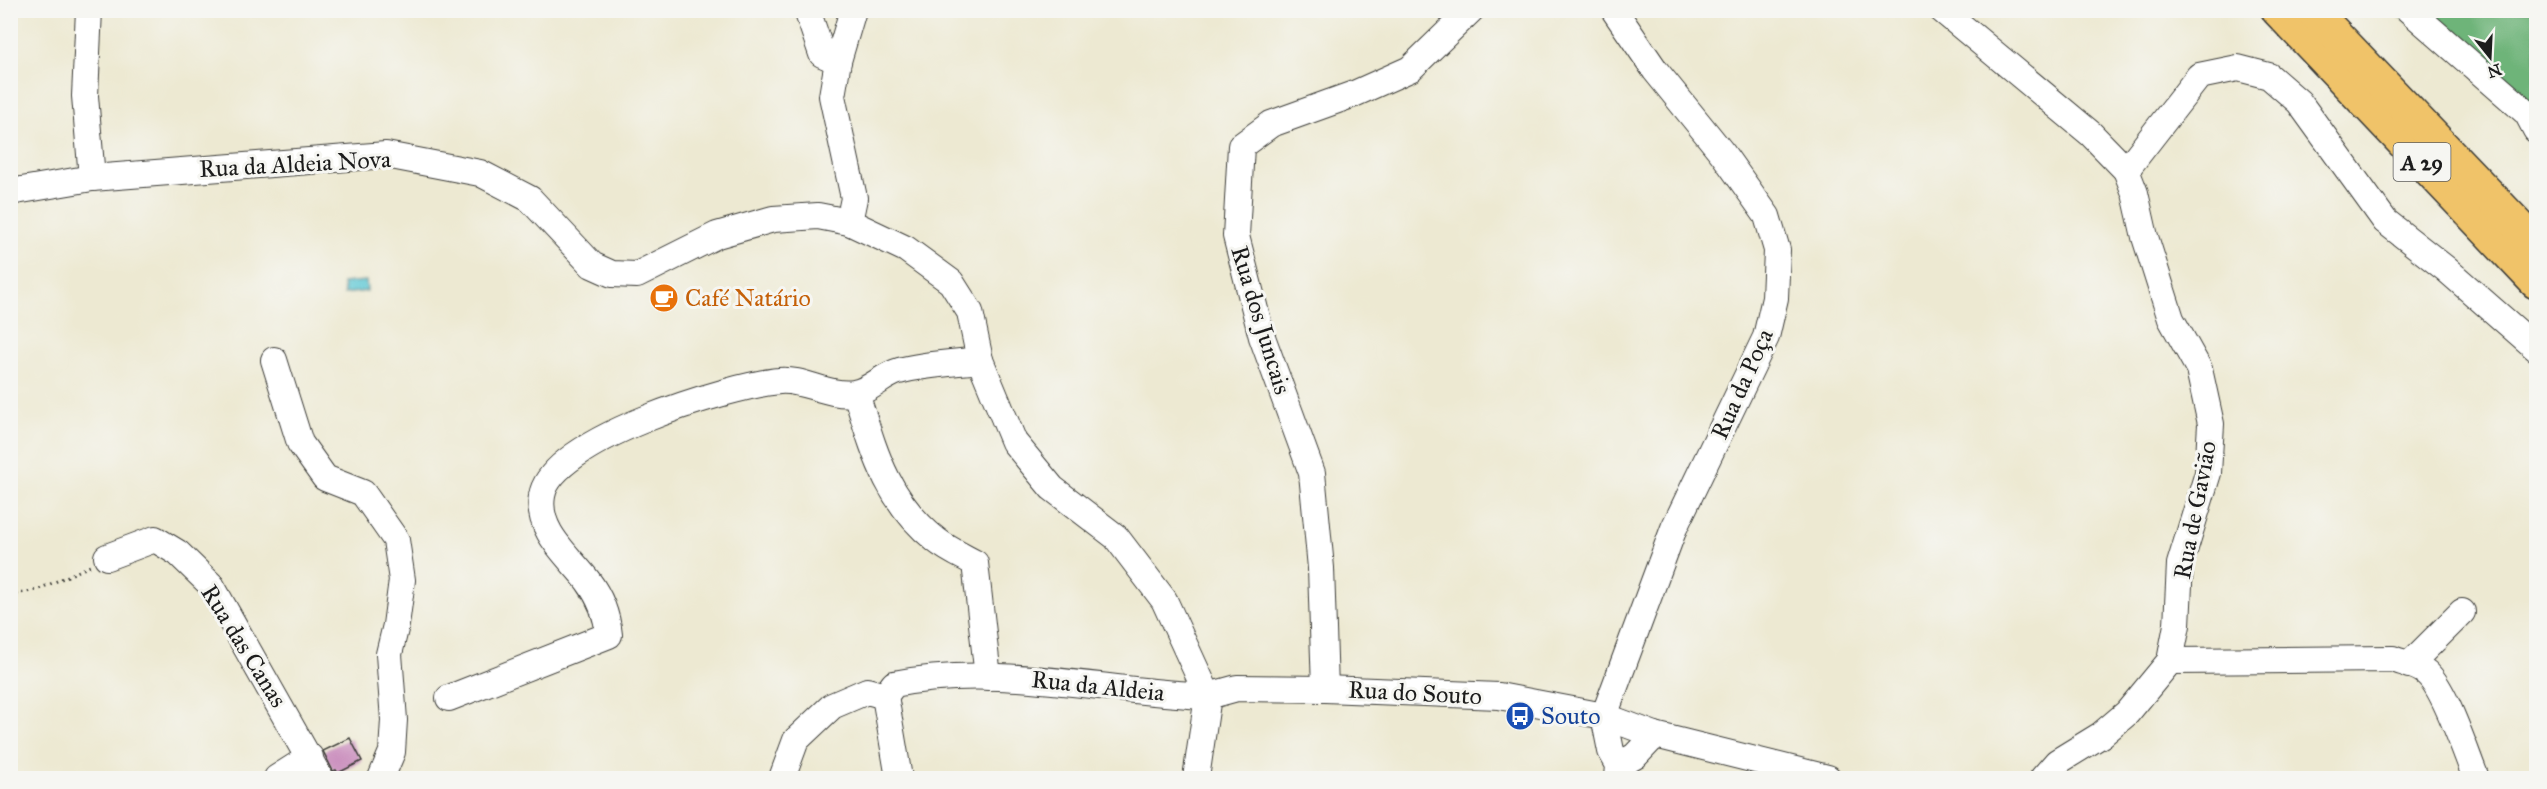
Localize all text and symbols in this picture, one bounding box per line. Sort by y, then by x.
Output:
north arrow [2460,27,2520,87]
text: N [2485,60,2504,82]
road number: A 29 [2394,143,2450,181]
street label: Rua da Aldeia Nova [198,144,393,184]
street label: Rua dos Juncais [1224,242,1298,398]
cafe icon: Café Natário [648,282,680,314]
place label: Café Natário [685,283,811,313]
street label: Rua da Poça [1704,323,1780,444]
street label: Rua de Gavião [2167,438,2223,582]
street label: Rua das Canas [194,579,294,713]
street label: Rua da Aldeia [1030,664,1167,708]
street label: Rua do Souto [1347,675,1483,711]
bus stop icon: Souto [1504,700,1536,732]
place label: Souto [1541,701,1601,731]

